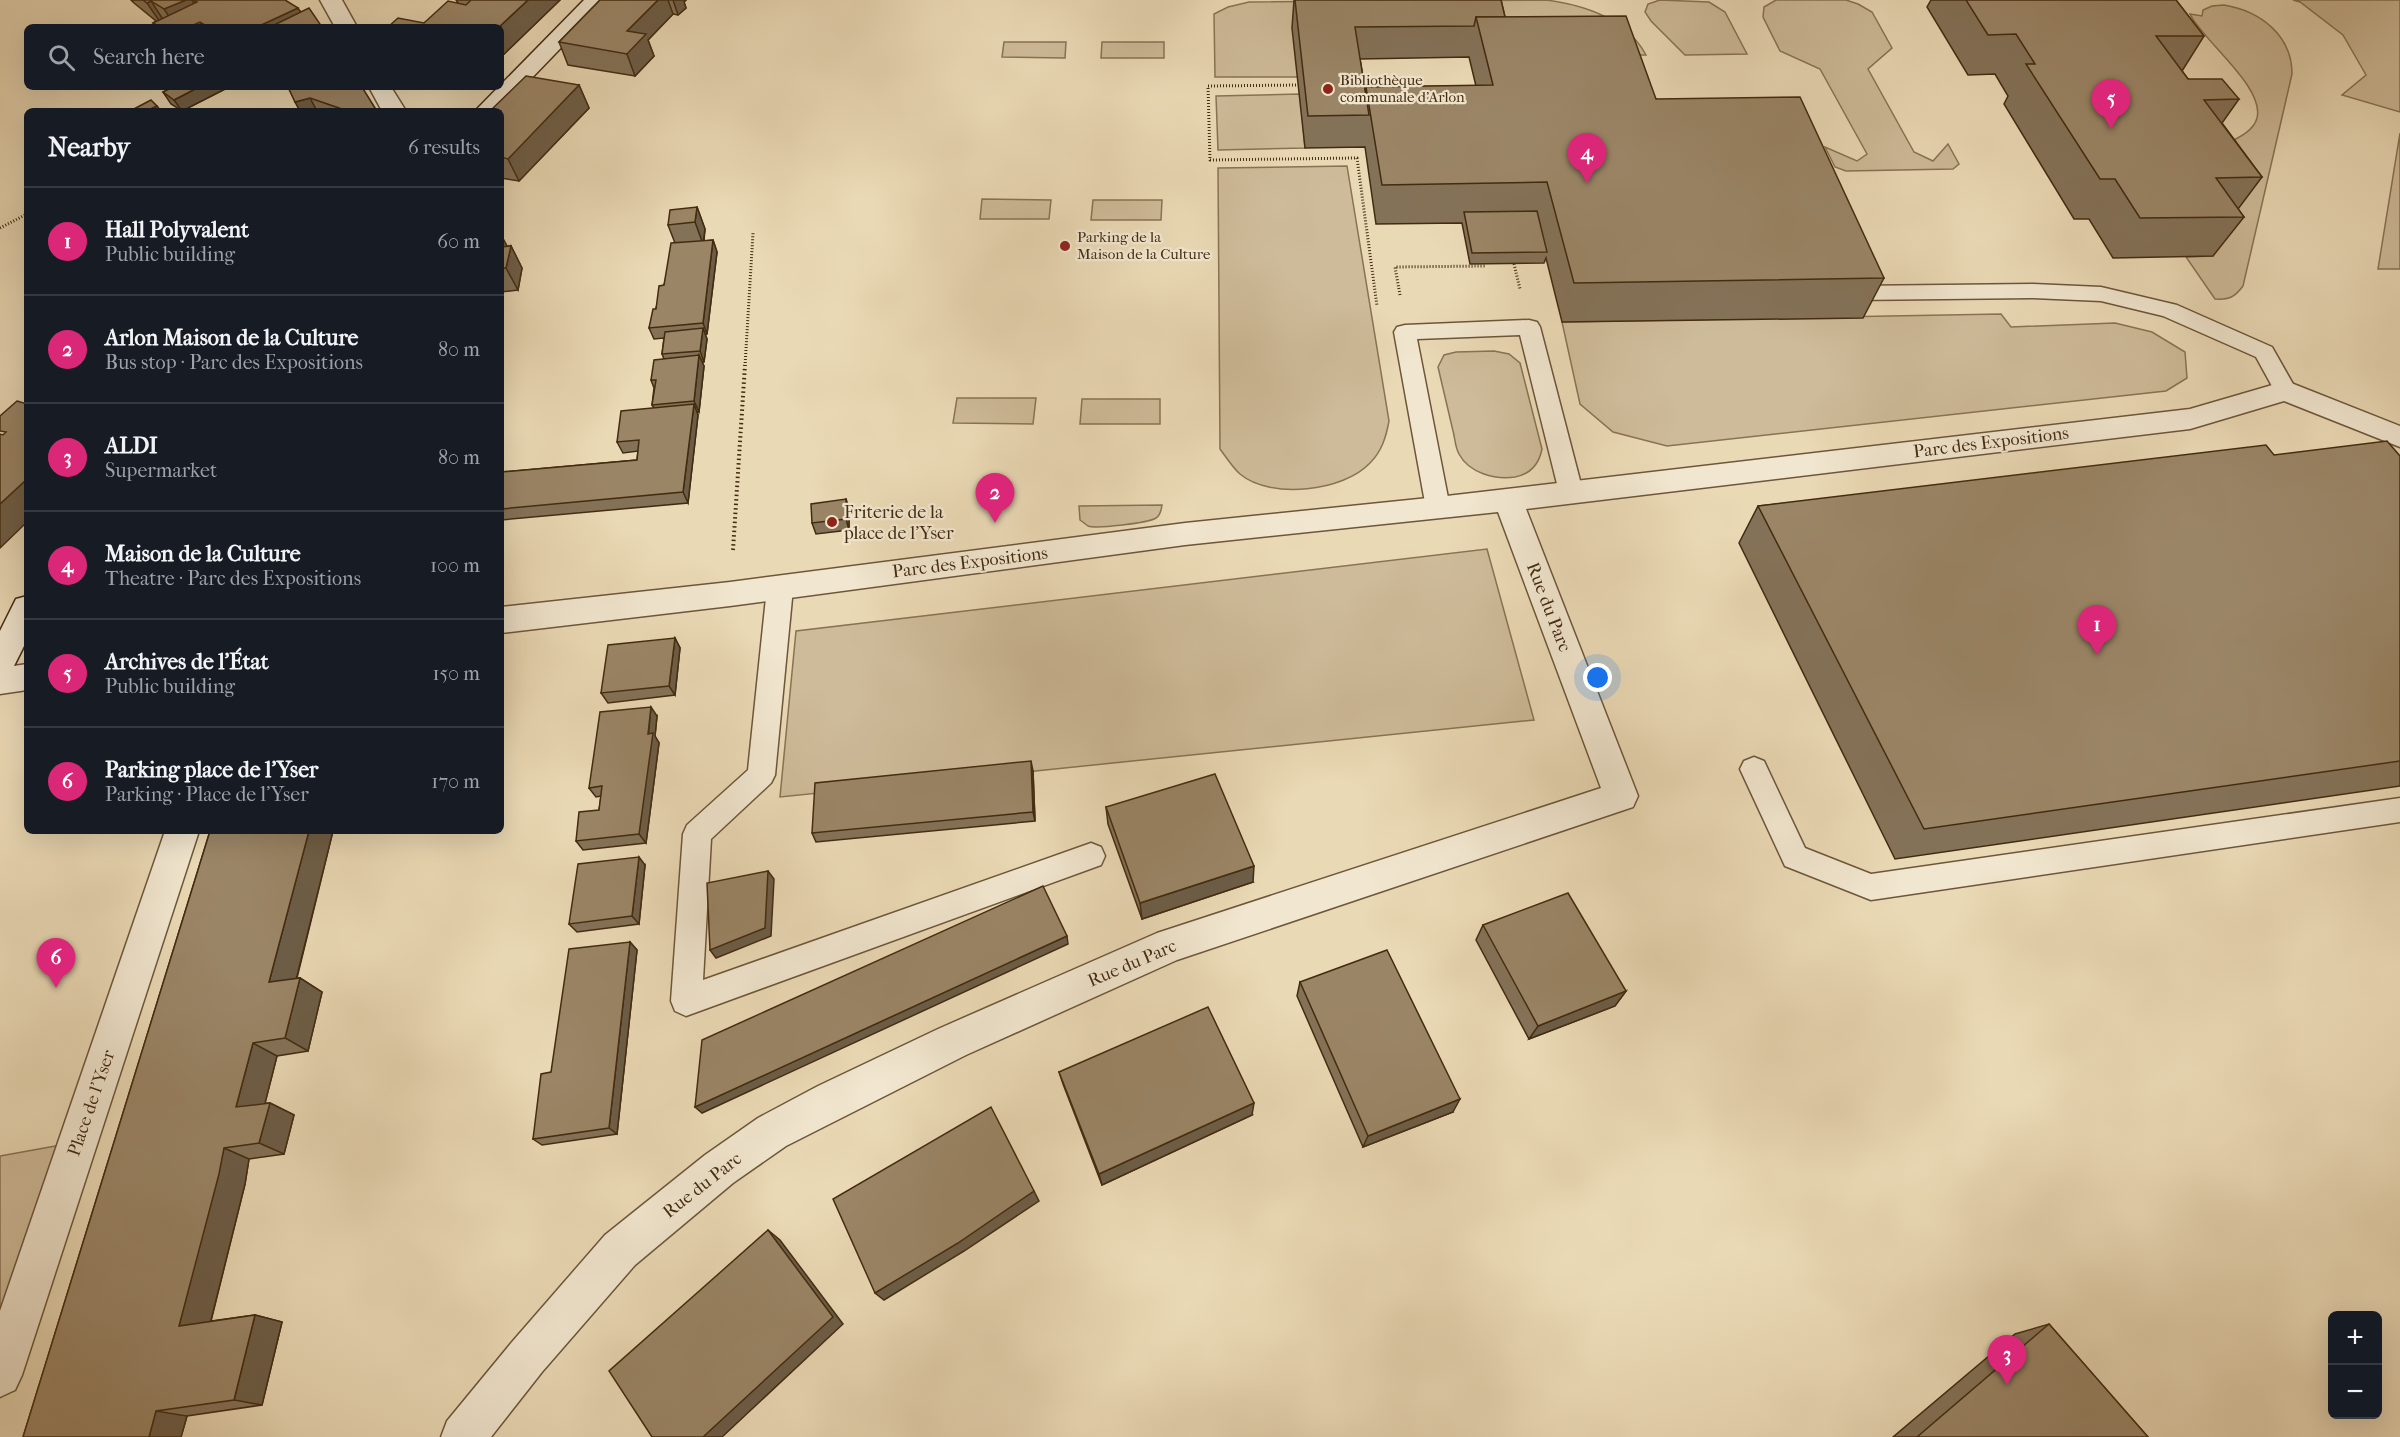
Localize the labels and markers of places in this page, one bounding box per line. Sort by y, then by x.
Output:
place label: Bibliothèque communale d'Arlon [1340,71,1465,106]
pin: 5 [2092,80,2130,129]
marker: Bibliothèque communale d'Arlon [1321,82,1335,96]
pin: 4 [1568,134,1606,183]
place label: Parking de la Maison de la Culture [1077,228,1211,263]
marker: Parking de la Maison de la Culture [1058,239,1072,253]
pin: 2 [976,474,1014,523]
place label: Friterie de la place de l'Yser [843,502,954,544]
marker: Friterie de la place de l'Yser [825,515,839,529]
pin: 1 [2078,606,2116,655]
pin: 6 [36,938,76,988]
pin: 3 [1988,1336,2026,1385]

